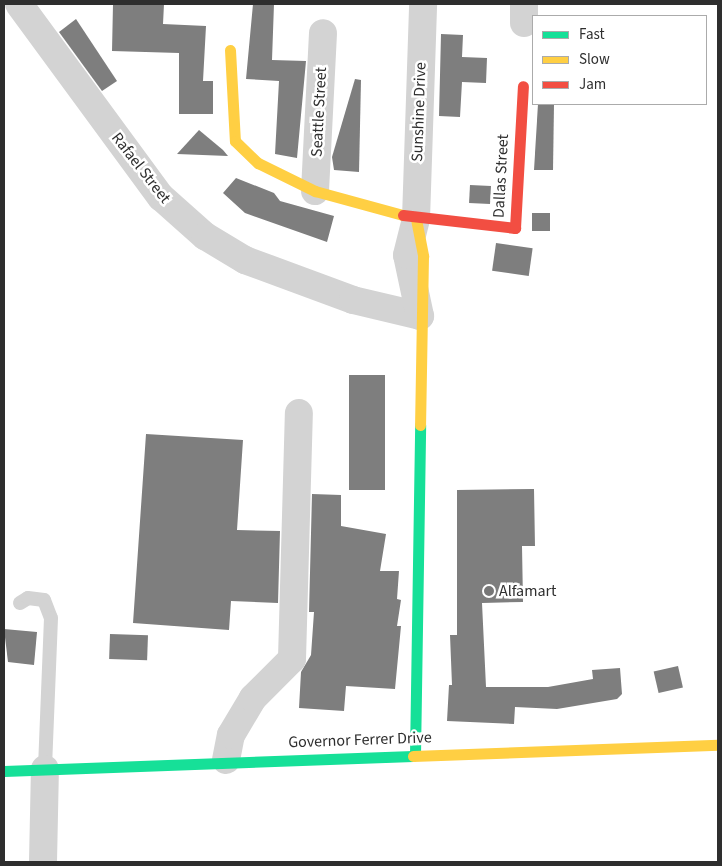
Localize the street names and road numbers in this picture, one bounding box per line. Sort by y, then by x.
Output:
street label: Sunshine Drive [408,62,430,162]
street label: Seattle Street [307,67,331,157]
street label: Rafael Street [107,129,175,207]
street label: Dallas Street [489,133,513,219]
street label: Governor Ferrer Drive [288,728,432,752]

